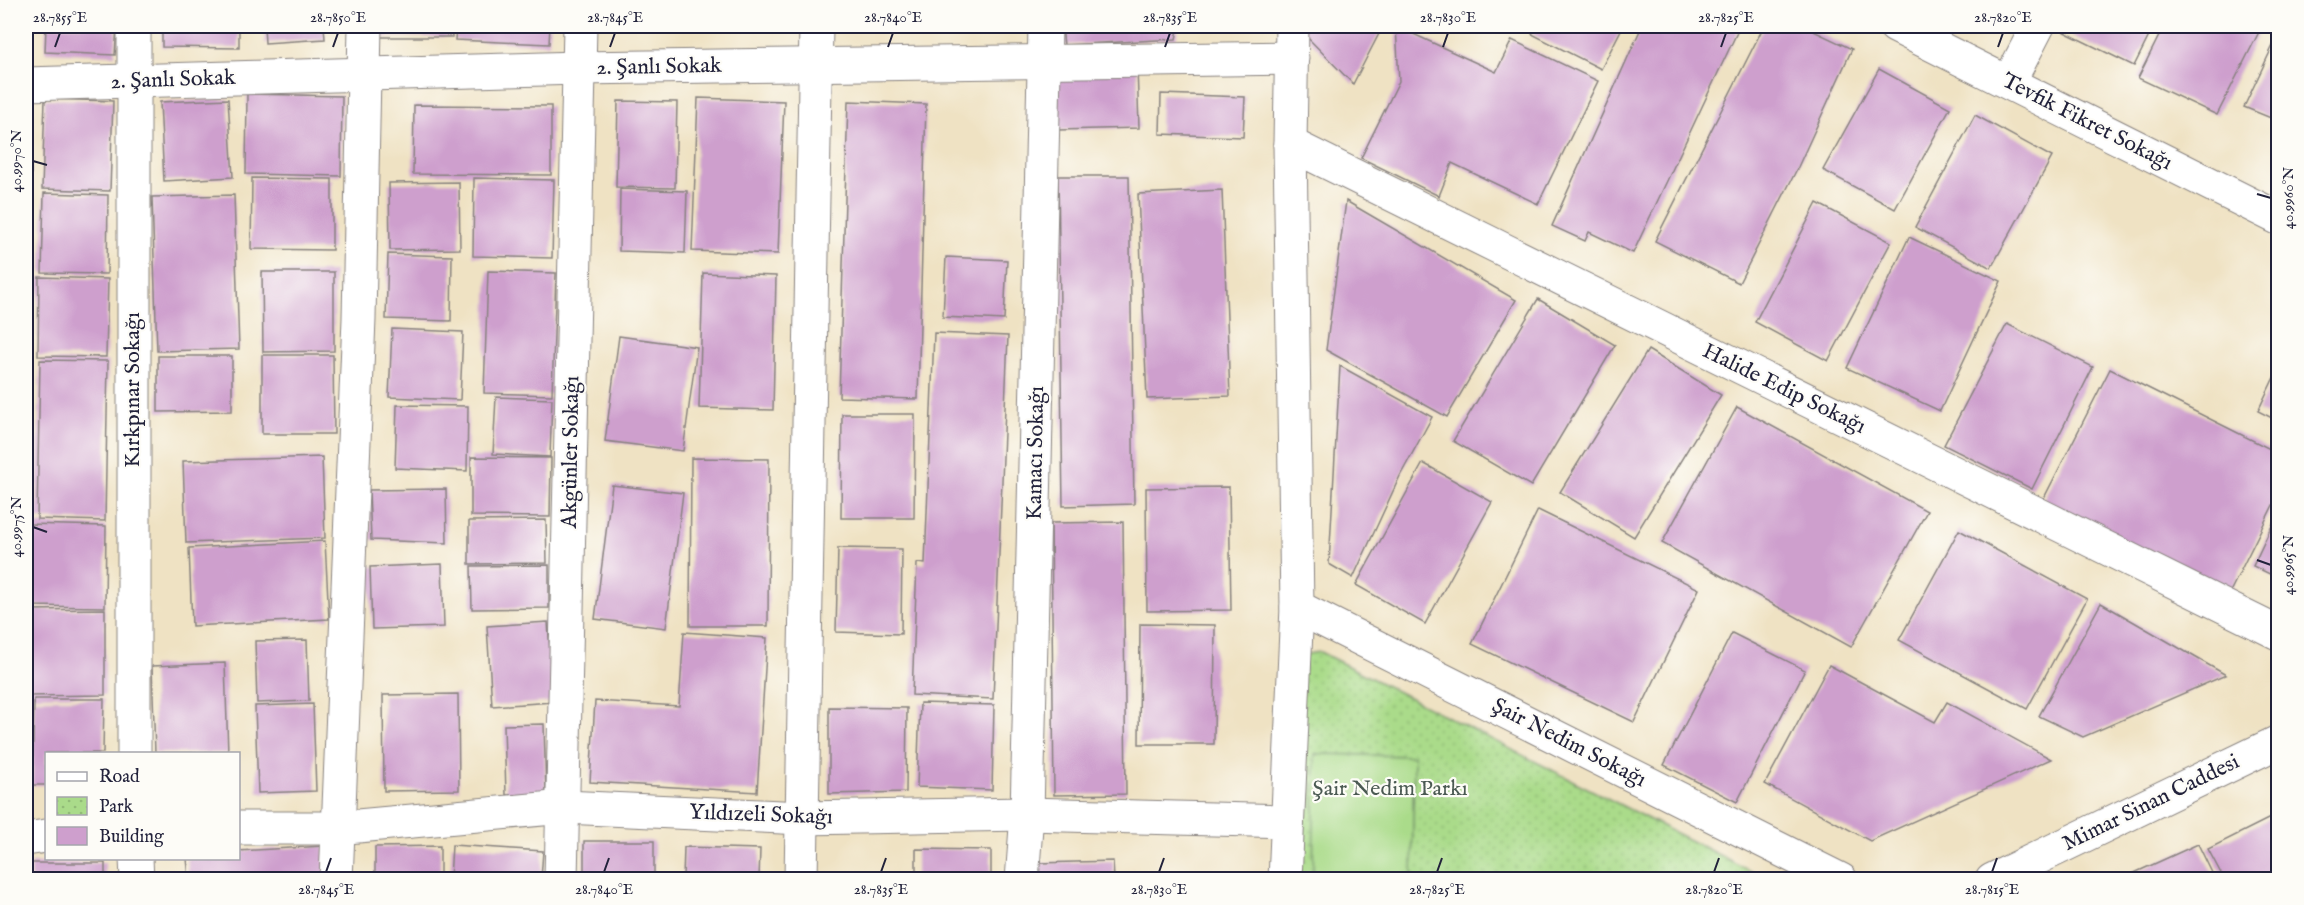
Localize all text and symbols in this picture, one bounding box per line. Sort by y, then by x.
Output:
text: 28.7855°E [33,8,87,27]
text: 28.7850°E [310,8,366,27]
text: 28.7845°E [587,8,643,27]
text: 28.7840°E [864,8,922,27]
text: 28.7835°E [1143,8,1197,27]
text: 28.7830°E [1420,8,1476,27]
text: 28.7825°E [1698,8,1754,27]
text: 28.7820°E [1974,8,2032,27]
street label: 2. Şanlı Sokak [596,52,722,82]
street label: 2. Şanlı Sokak [110,64,236,96]
street label: Tevfik Fikret Sokağı [1997,67,2177,177]
text: 40.9970°N [7,129,26,193]
text: 40.9960°N [2279,167,2298,229]
street label: Kırkpınar Sokağı [119,312,147,468]
street label: Halide Edip Sokağı [1698,337,1870,441]
street label: Akgünler Sokağı [556,375,586,530]
street label: Kamacı Sokağı [1021,386,1051,520]
text: 40.9975°N [7,496,26,558]
text: 40.9965°N [2279,535,2298,595]
street label: Şair Nedim Sokağı [1487,692,1651,794]
street label: Mimar Sinan Caddesi [2058,748,2244,858]
legend [45,752,240,860]
text: Road [99,766,140,789]
park label: Şair Nedim Parkı [1312,775,1468,803]
text: Park [99,796,134,819]
street label: Yıldızeli Sokağı [689,799,833,831]
text: Building [99,826,164,849]
text: 28.7845°E [298,880,354,899]
text: 28.7840°E [575,880,633,899]
text: 28.7835°E [854,880,908,899]
text: 28.7830°E [1131,880,1187,899]
text: 28.7825°E [1409,880,1465,899]
text: 28.7820°E [1685,880,1743,899]
text: 28.7815°E [1965,880,2019,899]

